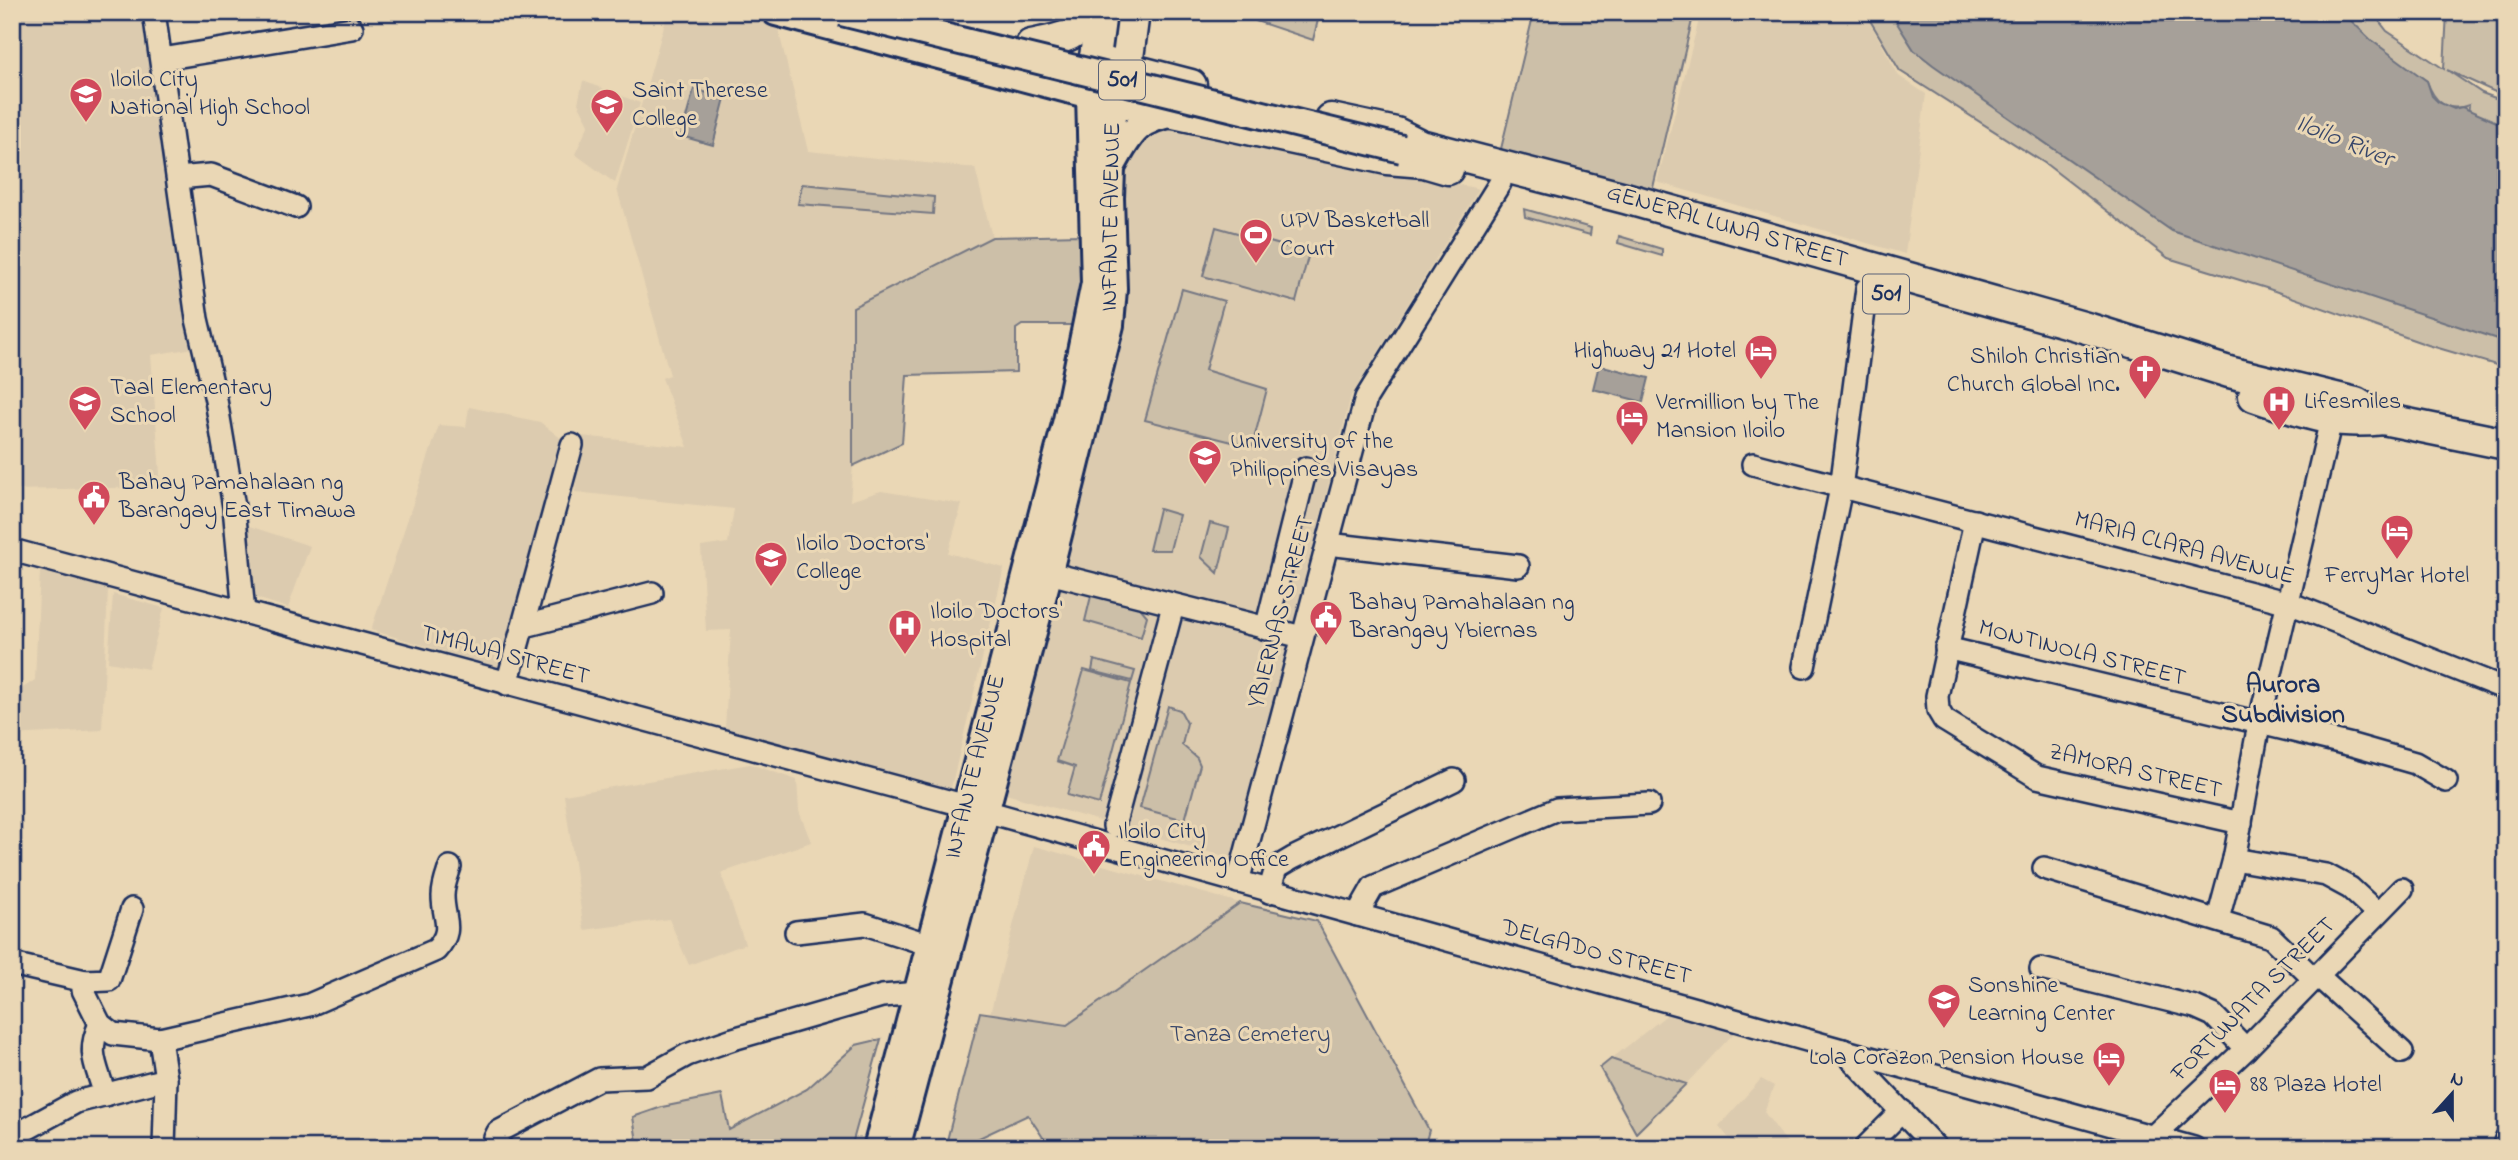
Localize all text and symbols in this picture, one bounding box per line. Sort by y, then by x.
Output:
road number: 501 [1099,60,1145,100]
place label: Iloilo City National High School [110,63,310,126]
place label: Saint Therese College [632,74,768,137]
school or university icon: Iloilo City National High School [67,75,105,124]
school or university icon: Saint Therese College [588,86,626,135]
water label: Iloilo River [2289,105,2401,180]
street label: INFANTE AVENUE [1093,122,1131,312]
street label: GENERAL LUNA STREET [1602,176,1852,278]
place label: UPV Basketball Court [1280,204,1429,267]
sports icon: UPV Basketball Court [1237,216,1275,265]
road number: 501 [1863,274,1909,314]
hotel icon: Highway 21 Hotel [1742,332,1780,381]
place label: Highway 21 Hotel [1574,334,1736,370]
place label: Shiloh Christian Church Global Inc. [1947,340,2120,403]
church icon: Shiloh Christian Church Global Inc. [2126,352,2164,401]
place label: Taal Elementary School [110,371,272,434]
school or university icon: Taal Elementary School [66,383,104,432]
hospital icon: Lifesmiles [2260,383,2298,432]
place label: Lifesmiles [2304,385,2401,420]
place label: Vermillion by The Mansion Iloilo [1655,386,1819,449]
hotel icon: Vermillion by The Mansion Iloilo [1613,398,1651,447]
place label: University of the Philippines Visayas [1230,425,1418,489]
school or university icon: University of the Philippines Visayas [1186,437,1224,486]
place label: Bahay Pamahalaan ng Barangay East Timawa [118,466,356,530]
public building icon: Bahay Pamahalaan ng Barangay East Timawa [75,478,113,527]
street label: MARIA CLARA AVENUE [2070,503,2298,595]
street label: YBIERNAS STREET [1239,511,1325,712]
hotel icon: FerryMar Hotel [2378,512,2416,561]
place label: Iloilo Doctors' College [796,527,929,590]
school or university icon: Iloilo Doctors' College [752,539,790,588]
place label: FerryMar Hotel [2324,559,2469,595]
place label: Bahay Pamahalaan ng Barangay Ybiernas [1349,586,1575,650]
place label: Iloilo Doctors' Hospital [930,595,1063,658]
public building icon: Bahay Pamahalaan ng Barangay Ybiernas [1307,598,1345,647]
hospital icon: Iloilo Doctors' Hospital [886,607,924,656]
street label: MONTINOLA STREET [1975,611,2190,697]
street label: TIMAWA STREET [417,617,594,695]
district label: Aurora Subdivision [2221,667,2345,735]
street label: INFANTE AVENUE [936,671,1016,863]
street label: ZAMORA STREET [2045,735,2225,809]
place label: Iloilo City Engineering Office [1118,815,1289,878]
public building icon: Iloilo City Engineering Office [1075,827,1113,876]
street label: FORTUNATA STREET [2163,909,2345,1091]
street label: DELGADO STREET [1496,911,1695,995]
place label: Sonshine Learning Center [1968,969,2115,1032]
school or university icon: Sonshine Learning Center [1925,981,1963,1030]
park label: Tanza Cemetery [1170,1018,1330,1054]
hotel icon: Lola Corazon Pension House [2090,1039,2128,1088]
place label: Lola Corazon Pension House [1809,1041,2084,1076]
north arrow [2416,1058,2486,1128]
hotel icon: 88 Plaza Hotel [2206,1066,2244,1115]
text: N [2446,1066,2468,1095]
place label: 88 Plaza Hotel [2250,1068,2382,1103]

